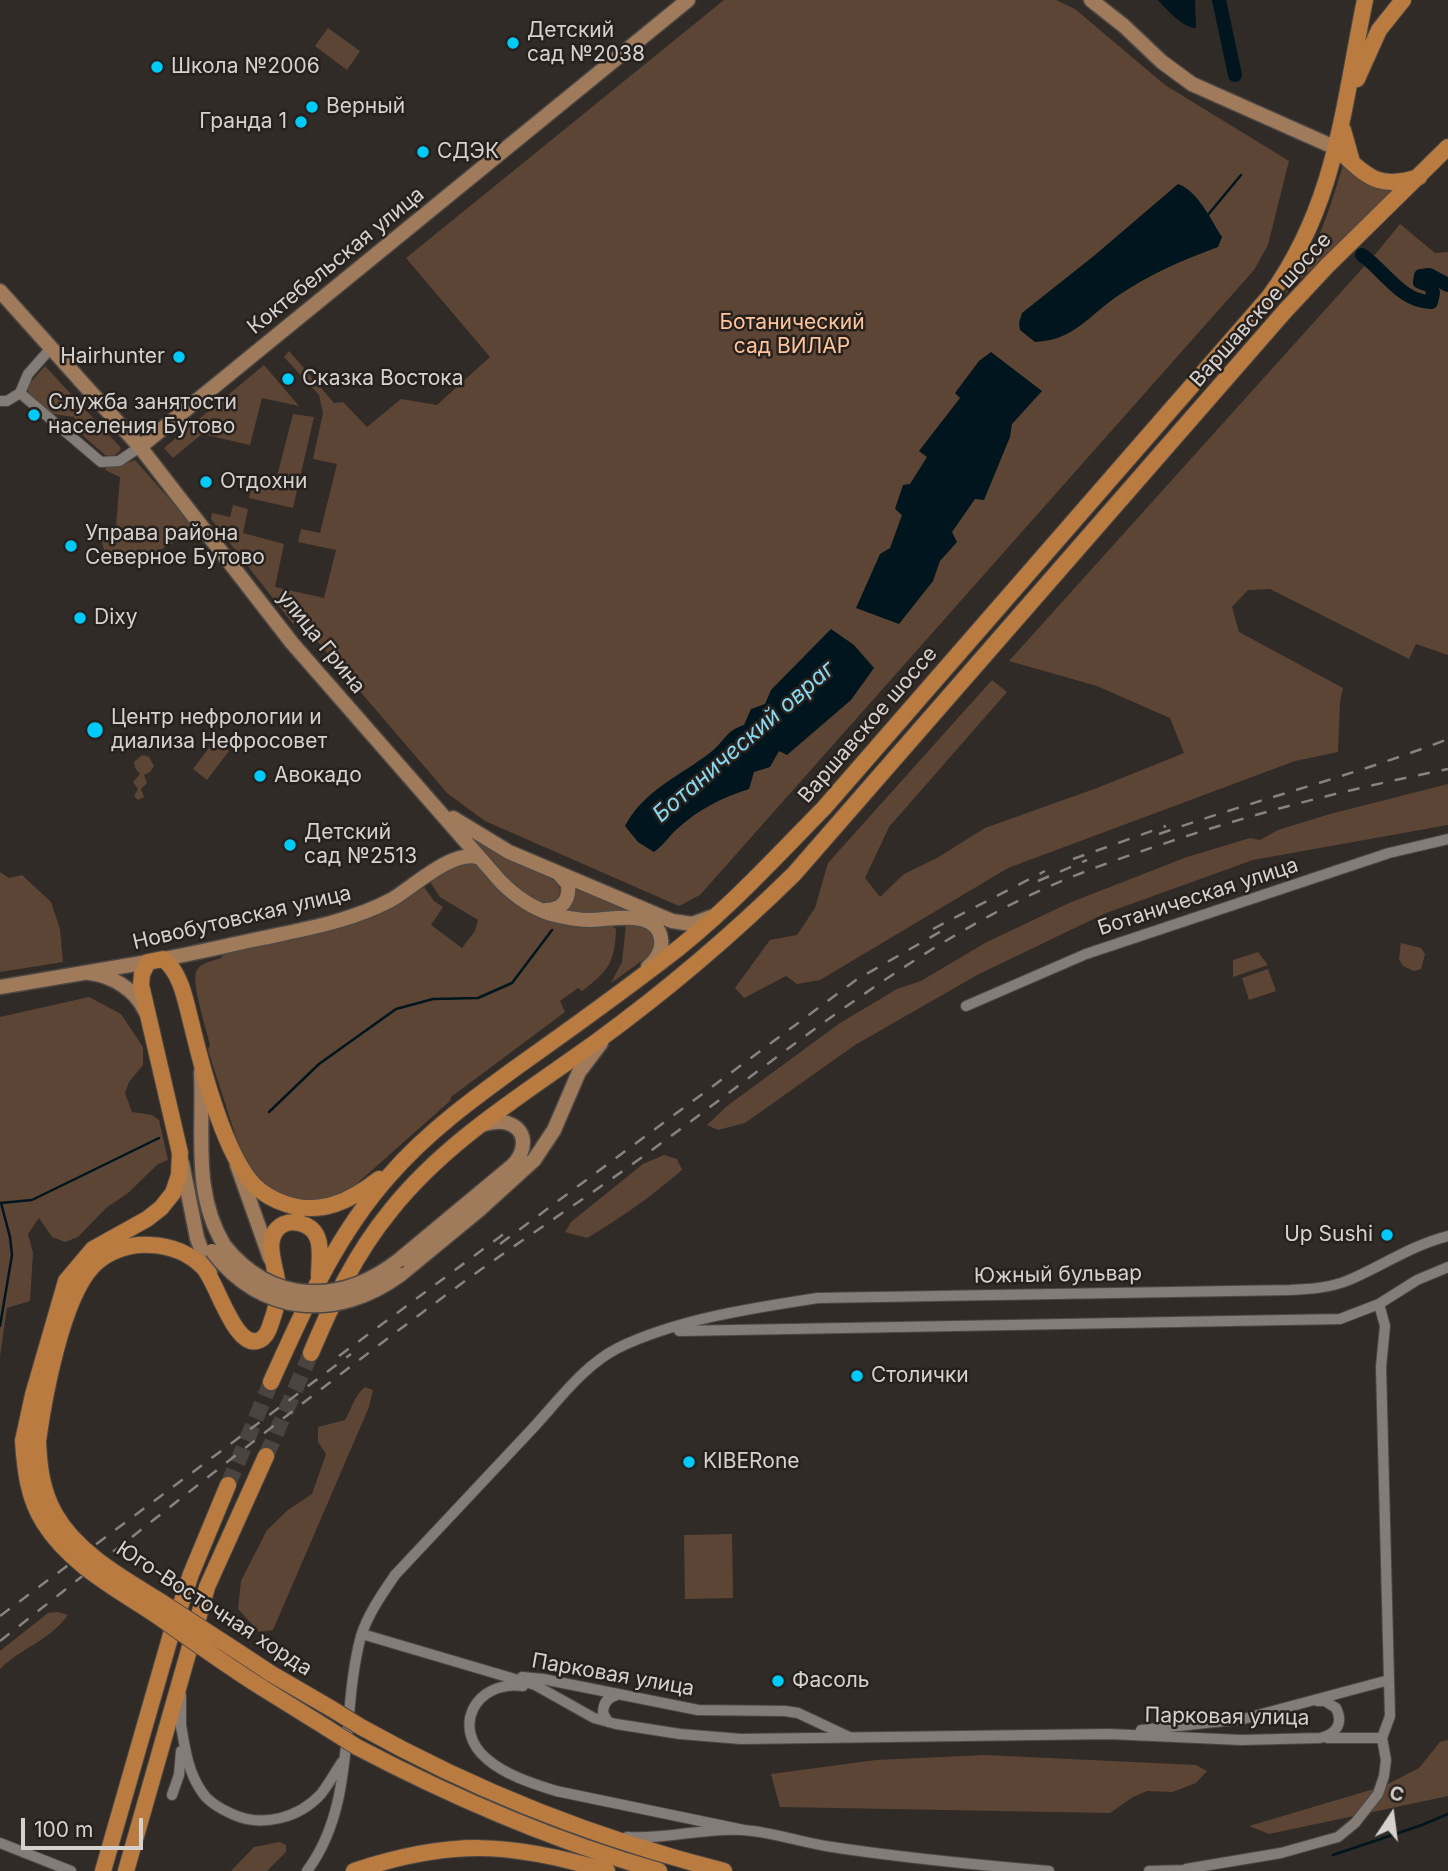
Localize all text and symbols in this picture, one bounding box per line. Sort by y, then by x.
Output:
place label: Детский сад №2038 [527,18,645,68]
marker: Детский сад №2038 [505,35,521,51]
place label: Школа №2006 [171,54,320,80]
marker: Школа №2006 [149,59,165,75]
place label: Верный [326,94,405,120]
marker: Верный [304,99,320,115]
place label: Гранда 1 [199,109,287,135]
marker: Гранда 1 [293,114,309,130]
place label: СДЭК [437,139,499,165]
marker: СДЭК [415,144,431,160]
street label: Коктебельская улица [243,182,429,340]
street label: Варшавское шоссе [1185,228,1337,392]
park label: Ботанический сад ВИЛАР [719,310,865,360]
place label: Hairhunter [60,344,165,370]
marker: Hairhunter [171,349,187,365]
place label: Сказка Востока [302,366,463,392]
marker: Сказка Востока [280,371,296,387]
place label: Служба занятости населения Бутово [48,390,237,440]
marker: Служба занятости населения Бутово [26,407,42,423]
place label: Отдохни [220,469,307,495]
marker: Отдохни [198,474,214,490]
place label: Управа района Северное Бутово [85,521,265,571]
marker: Управа района Северное Бутово [63,538,79,554]
street label: улица Грина [272,585,370,699]
place label: Dixy [94,605,138,631]
marker: Dixy [72,610,88,626]
street label: Варшавское шоссе [793,642,943,808]
water label: Ботанический овраг [647,656,841,828]
place label: Центр нефрологии и диализа Нефросовет [111,705,327,755]
marker: Центр нефрологии и диализа Нефросовет [85,720,105,740]
place label: Авокадо [274,763,362,789]
marker: Авокадо [252,768,268,784]
place label: Детский сад №2513 [304,820,417,870]
marker: Детский сад №2513 [282,837,298,853]
street label: Ботаническая улица [1095,853,1301,941]
street label: Новобутовская улица [130,881,354,955]
place label: Up Sushi [1284,1222,1373,1248]
marker: Up Sushi [1379,1227,1395,1243]
street label: Южный бульвар [974,1261,1142,1289]
place label: Столички [871,1363,969,1389]
marker: Столички [849,1368,865,1384]
place label: KIBERone [703,1449,800,1475]
marker: KIBERone [681,1454,697,1470]
street label: Юго-Восточная хорда [111,1536,317,1682]
street label: Парковая улица [530,1648,696,1702]
place label: Фасоль [792,1668,870,1694]
marker: Фасоль [770,1673,786,1689]
street label: Парковая улица [1144,1703,1310,1731]
north arrow [1357,1780,1427,1850]
text: С [1387,1781,1406,1807]
scale bar [24,1804,147,1848]
text: 100 m [34,1817,93,1842]

